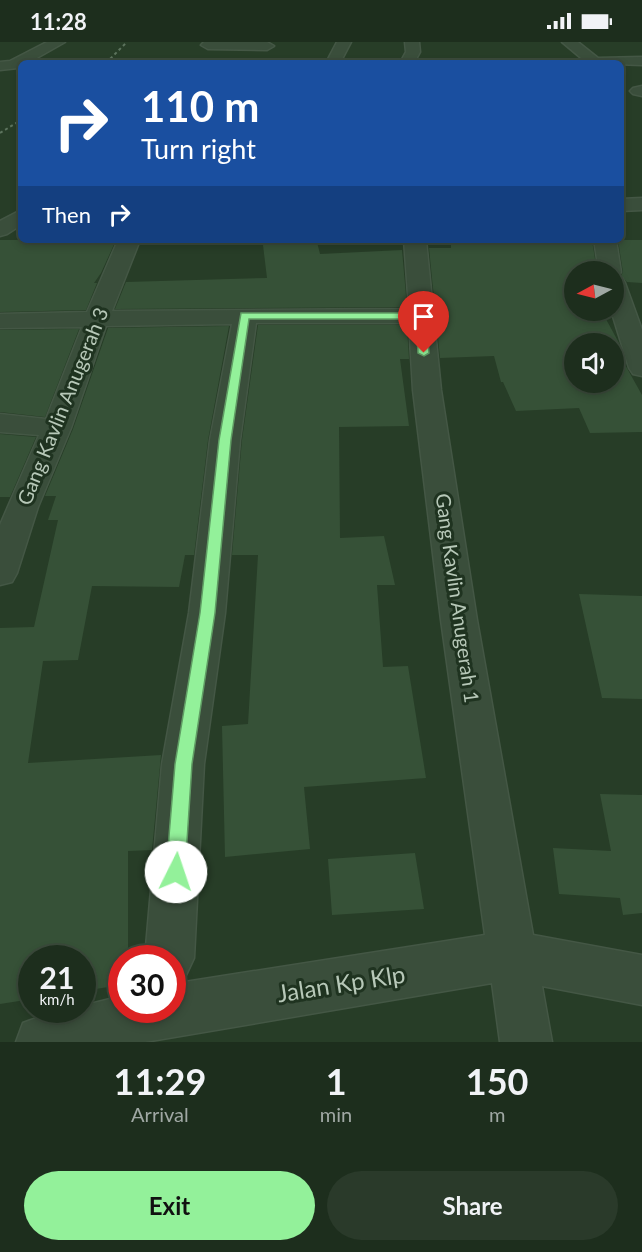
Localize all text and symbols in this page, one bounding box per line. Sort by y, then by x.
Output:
text: 11:28 [30,8,87,35]
text: 110 m [141,81,259,131]
icon: right [42,84,120,162]
text: Turn right [141,132,256,165]
icon: right [103,198,136,231]
text: Then [42,201,91,228]
north arrow [564,261,624,321]
map controls [564,261,624,393]
pin [398,291,449,353]
icon: arrive [407,300,440,333]
street label: Gang Kavlin Anugerah 3 [11,304,113,508]
button: sound [564,333,624,393]
street label: Gang Kavlin Anugerah 1 [431,492,485,704]
position arrow [144,840,208,904]
speed limit sign: 30 [108,945,186,1023]
text: 21 [40,959,74,995]
street label: Jalan Kp Klp [275,959,407,1007]
text: km/h [39,990,75,1008]
text: 11:29 [114,1059,206,1103]
text: 1 [326,1059,347,1103]
text: 150 [466,1059,528,1103]
text: Arrival [131,1102,189,1126]
text: min [320,1102,352,1126]
text: m [489,1102,505,1126]
button: Exit [24,1171,315,1240]
button: Share [327,1171,618,1240]

